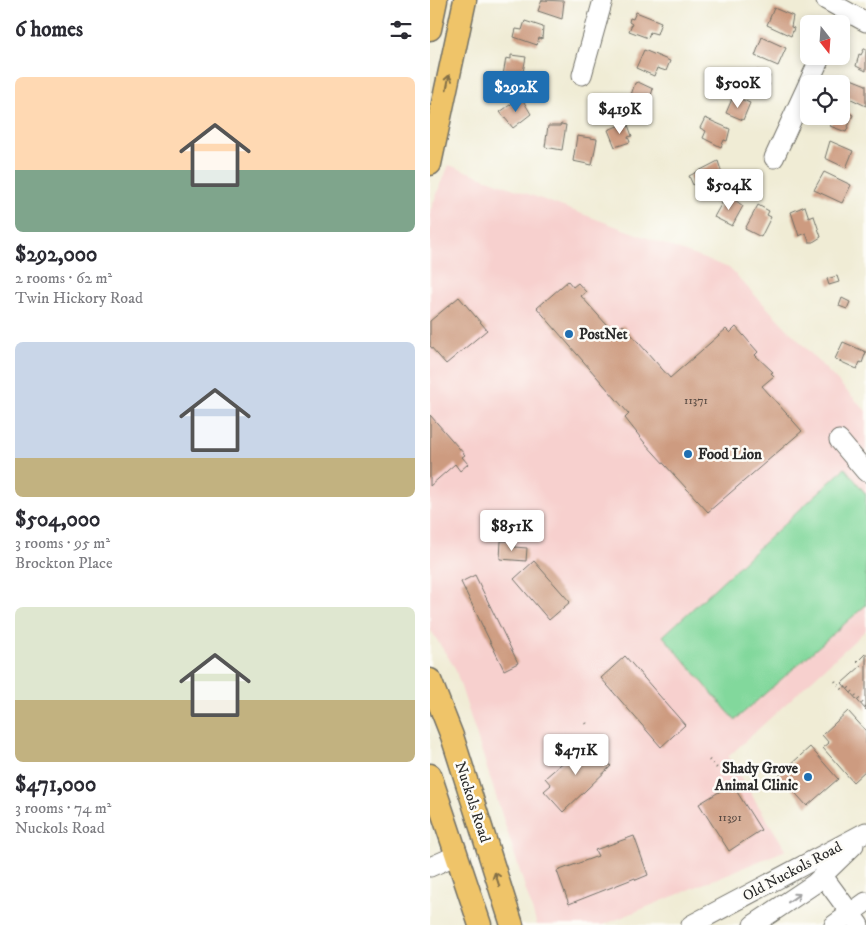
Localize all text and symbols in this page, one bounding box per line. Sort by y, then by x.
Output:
north arrow [800,15,850,65]
map controls [800,15,850,125]
icon: filters [387,16,415,44]
text: 6 homes [15,17,83,43]
pin: $500K [703,66,773,109]
pin: $292K [481,70,551,113]
text: $500K [715,73,761,93]
one-way arrow [444,74,453,90]
button: locate [800,75,850,125]
text: $292K [494,77,538,97]
pin: $419K [585,92,655,135]
text: $419K [599,99,642,119]
icon: home [170,110,260,200]
pin: $504K [694,168,764,211]
text: $504K [706,175,752,195]
text: $292,000 [15,242,97,268]
text: 2 rooms · 62 m² [15,268,112,288]
text: Twin Hickory Road [15,288,143,308]
place label: PostNet [579,325,628,344]
marker: PostNet [563,328,575,340]
icon: home [170,375,260,465]
house number: 11371 [684,393,708,408]
place label: Food Lion [698,445,762,464]
marker: Food Lion [682,448,694,460]
text: $504,000 [15,507,100,533]
pin: $851K [477,510,547,552]
text: $851K [491,516,533,536]
text: 3 rooms · 95 m² [15,533,110,553]
text: Brockton Place [15,553,113,573]
icon: home [170,640,260,730]
pin: $471K [541,734,611,776]
text: $471K [555,740,597,760]
street label: Nuckols Road [451,759,495,846]
place label: Shady Grove Animal Clinic [714,759,799,795]
marker: Shady Grove Animal Clinic [802,771,814,783]
text: $471,000 [15,772,96,798]
text: 3 rooms · 74 m² [15,798,112,818]
house number: 11391 [718,810,742,825]
text: Nuckols Road [15,818,105,838]
street label: Old Nuckols Road [739,837,846,906]
one-way arrow [492,871,502,887]
one-way arrow [787,893,801,903]

